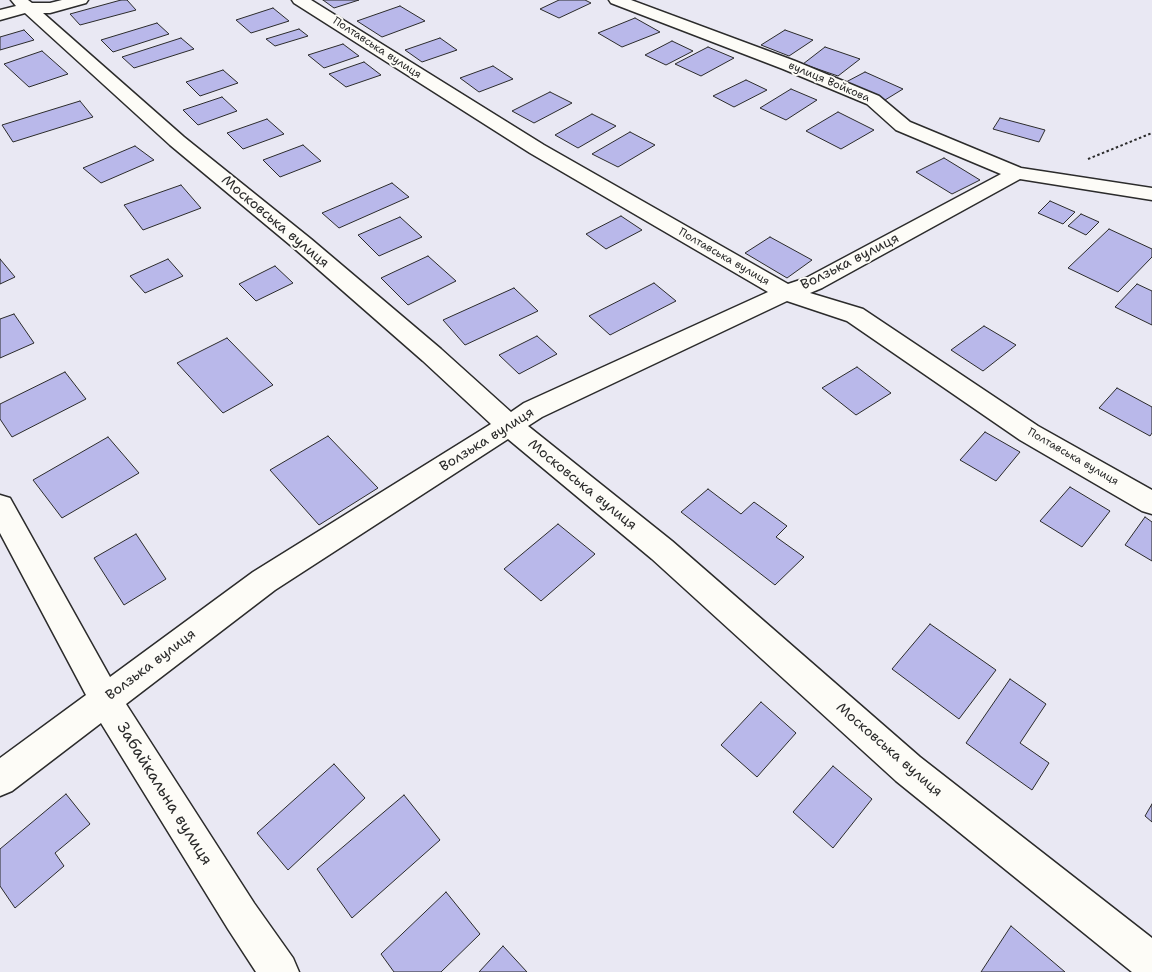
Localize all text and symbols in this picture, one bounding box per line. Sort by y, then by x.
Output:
street label: Полтавська вулиця [330,14,424,82]
street label: вулиця Войкова [786,59,872,105]
street label: Московська вулиця [218,172,332,272]
street label: Полтавська вулиця [676,226,772,288]
street label: Волзька вулиця [798,230,902,294]
street label: Волзька вулиця [437,404,537,476]
street label: Полтавська вулиця [1025,426,1121,488]
street label: Московська вулиця [524,436,640,534]
street label: Волзька вулиця [103,626,199,704]
street label: Московська вулиця [832,699,946,801]
street label: Забайкальна вулиця [112,719,216,869]

